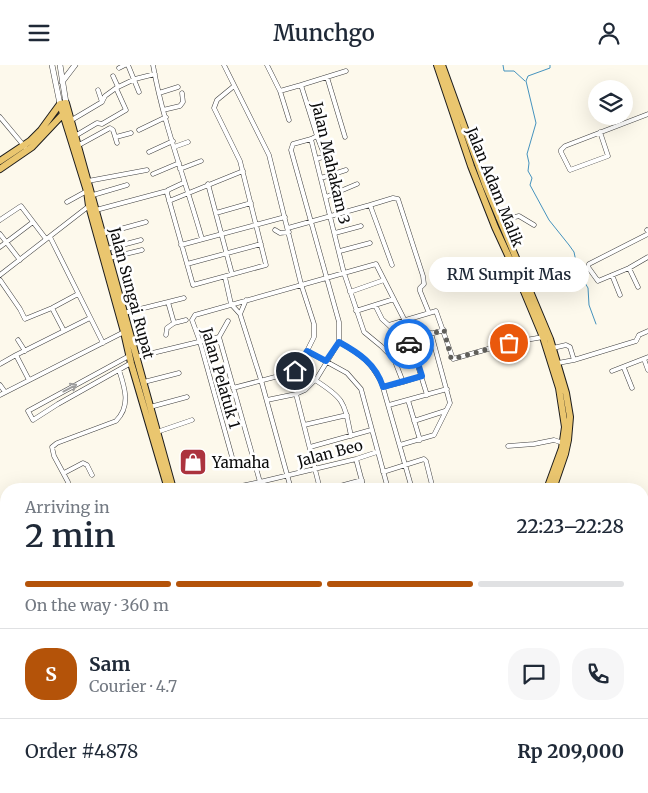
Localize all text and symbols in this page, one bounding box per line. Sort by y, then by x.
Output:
icon: menu [25,19,53,47]
text: Munchgo [273,19,375,47]
icon: person [595,19,623,47]
map controls [588,80,633,125]
button: layers [588,80,633,125]
street label: Jalan Mahakam 3 [307,99,354,226]
street label: Jalan Adam Malik [462,123,528,250]
street label: Jalan Sungai Rupat [105,224,159,361]
callout: RM Sumpit Mas [429,258,589,293]
text: RM Sumpit Mas [447,264,571,284]
courier [384,319,434,369]
pin [488,322,530,364]
street label: Jalan Pelatuk 1 [197,324,245,431]
icon: bag [495,329,523,357]
icon: car [395,330,423,358]
pin [274,350,316,392]
icon: home [281,357,309,385]
one-way arrow [63,383,78,393]
street label: Jalan Beo [294,435,365,471]
shop icon: Yamaha [178,447,208,477]
place label: Yamaha [211,453,270,472]
text: Arriving in [25,497,110,517]
text: 22:23–22:28 [516,514,624,538]
text: 2 min [25,516,115,556]
text: On the way · 360 m [25,595,169,615]
button: chat [508,648,560,700]
button: phone [572,648,624,700]
text: Sam [89,652,130,676]
text: S [45,662,57,686]
text: Courier · 4.7 [89,676,177,696]
text: Order #4878 [25,739,138,763]
text: Rp 209,000 [517,739,624,763]

